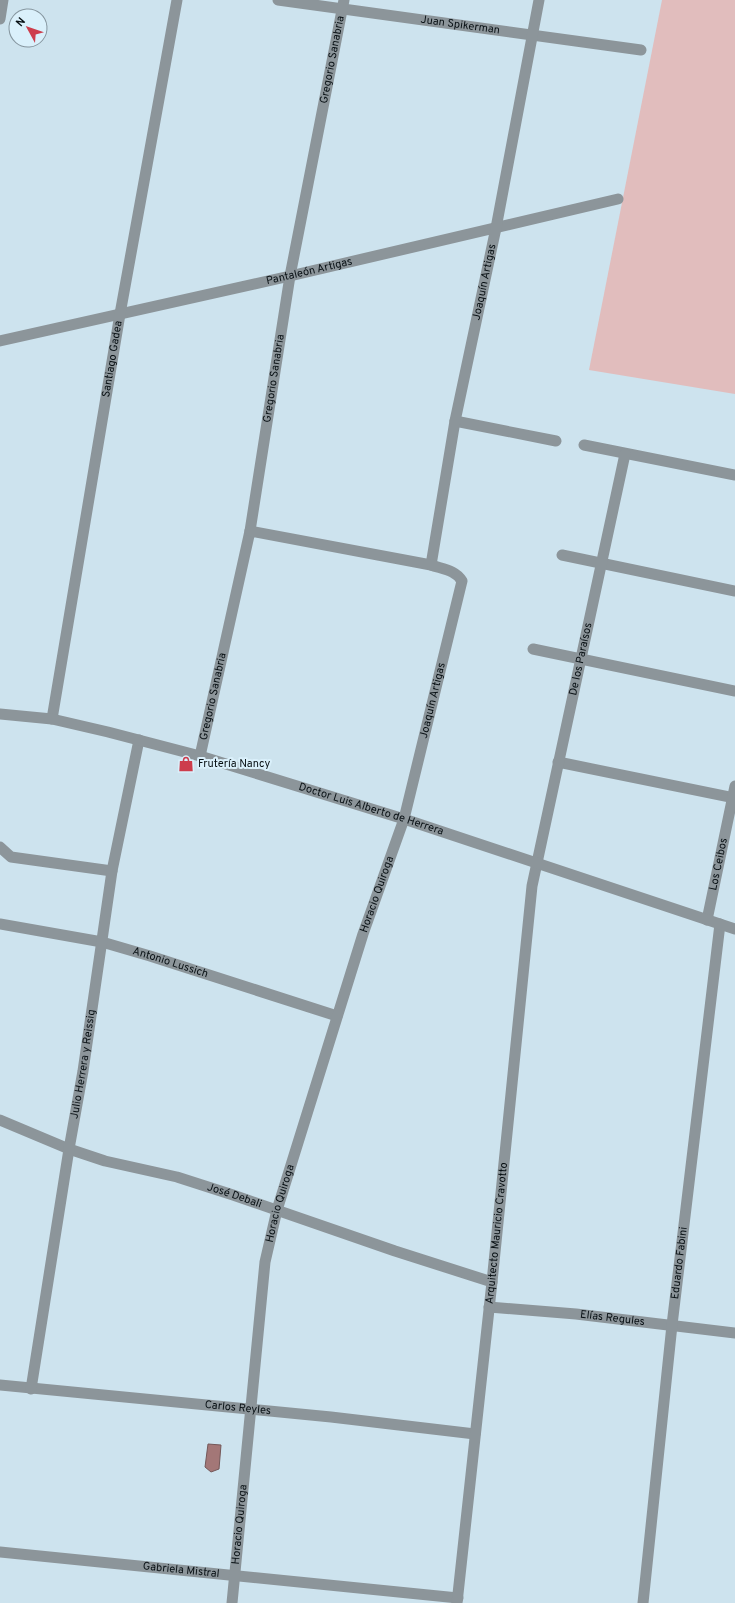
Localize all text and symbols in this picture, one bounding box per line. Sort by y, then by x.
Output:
north arrow [8,8,48,48]
street label: Juan Spikerman [420,13,501,37]
street label: Gregorio Sanabria [317,14,348,105]
text: N [13,15,29,30]
street label: Joaquín Artigas [470,243,499,322]
street label: Pantaleón Artigas [265,255,354,288]
street label: Santiago Gadea [99,319,126,398]
street label: Gregorio Sanabria [260,333,288,424]
street label: De los Paraísos [566,621,595,697]
street label: Gregorio Sanabria [197,651,230,742]
street label: Joaquín Artigas [417,661,449,740]
shop icon: Frutería Nancy [177,755,195,773]
place label: Frutería Nancy [198,757,271,771]
street label: Doctor Luis Alberto de Herrera [297,780,446,839]
street label: Los Ceibos [706,837,731,892]
street label: Horacio Quiroga [357,854,397,935]
street label: Antonio Lussich [131,944,210,981]
street label: Julio Herrera y Reissig [68,1009,99,1120]
street label: Arquitecto Mauricio Cravotto [483,1162,511,1305]
street label: Horacio Quiroga [263,1163,298,1244]
street label: José Debali [205,1180,264,1211]
street label: Eduardo Fabini [668,1226,691,1300]
street label: Elías Regules [579,1308,646,1329]
street label: Carlos Reyles [204,1398,272,1418]
street label: Horacio Quiroga [229,1484,250,1565]
street label: Gabriela Mistral [142,1559,220,1581]

